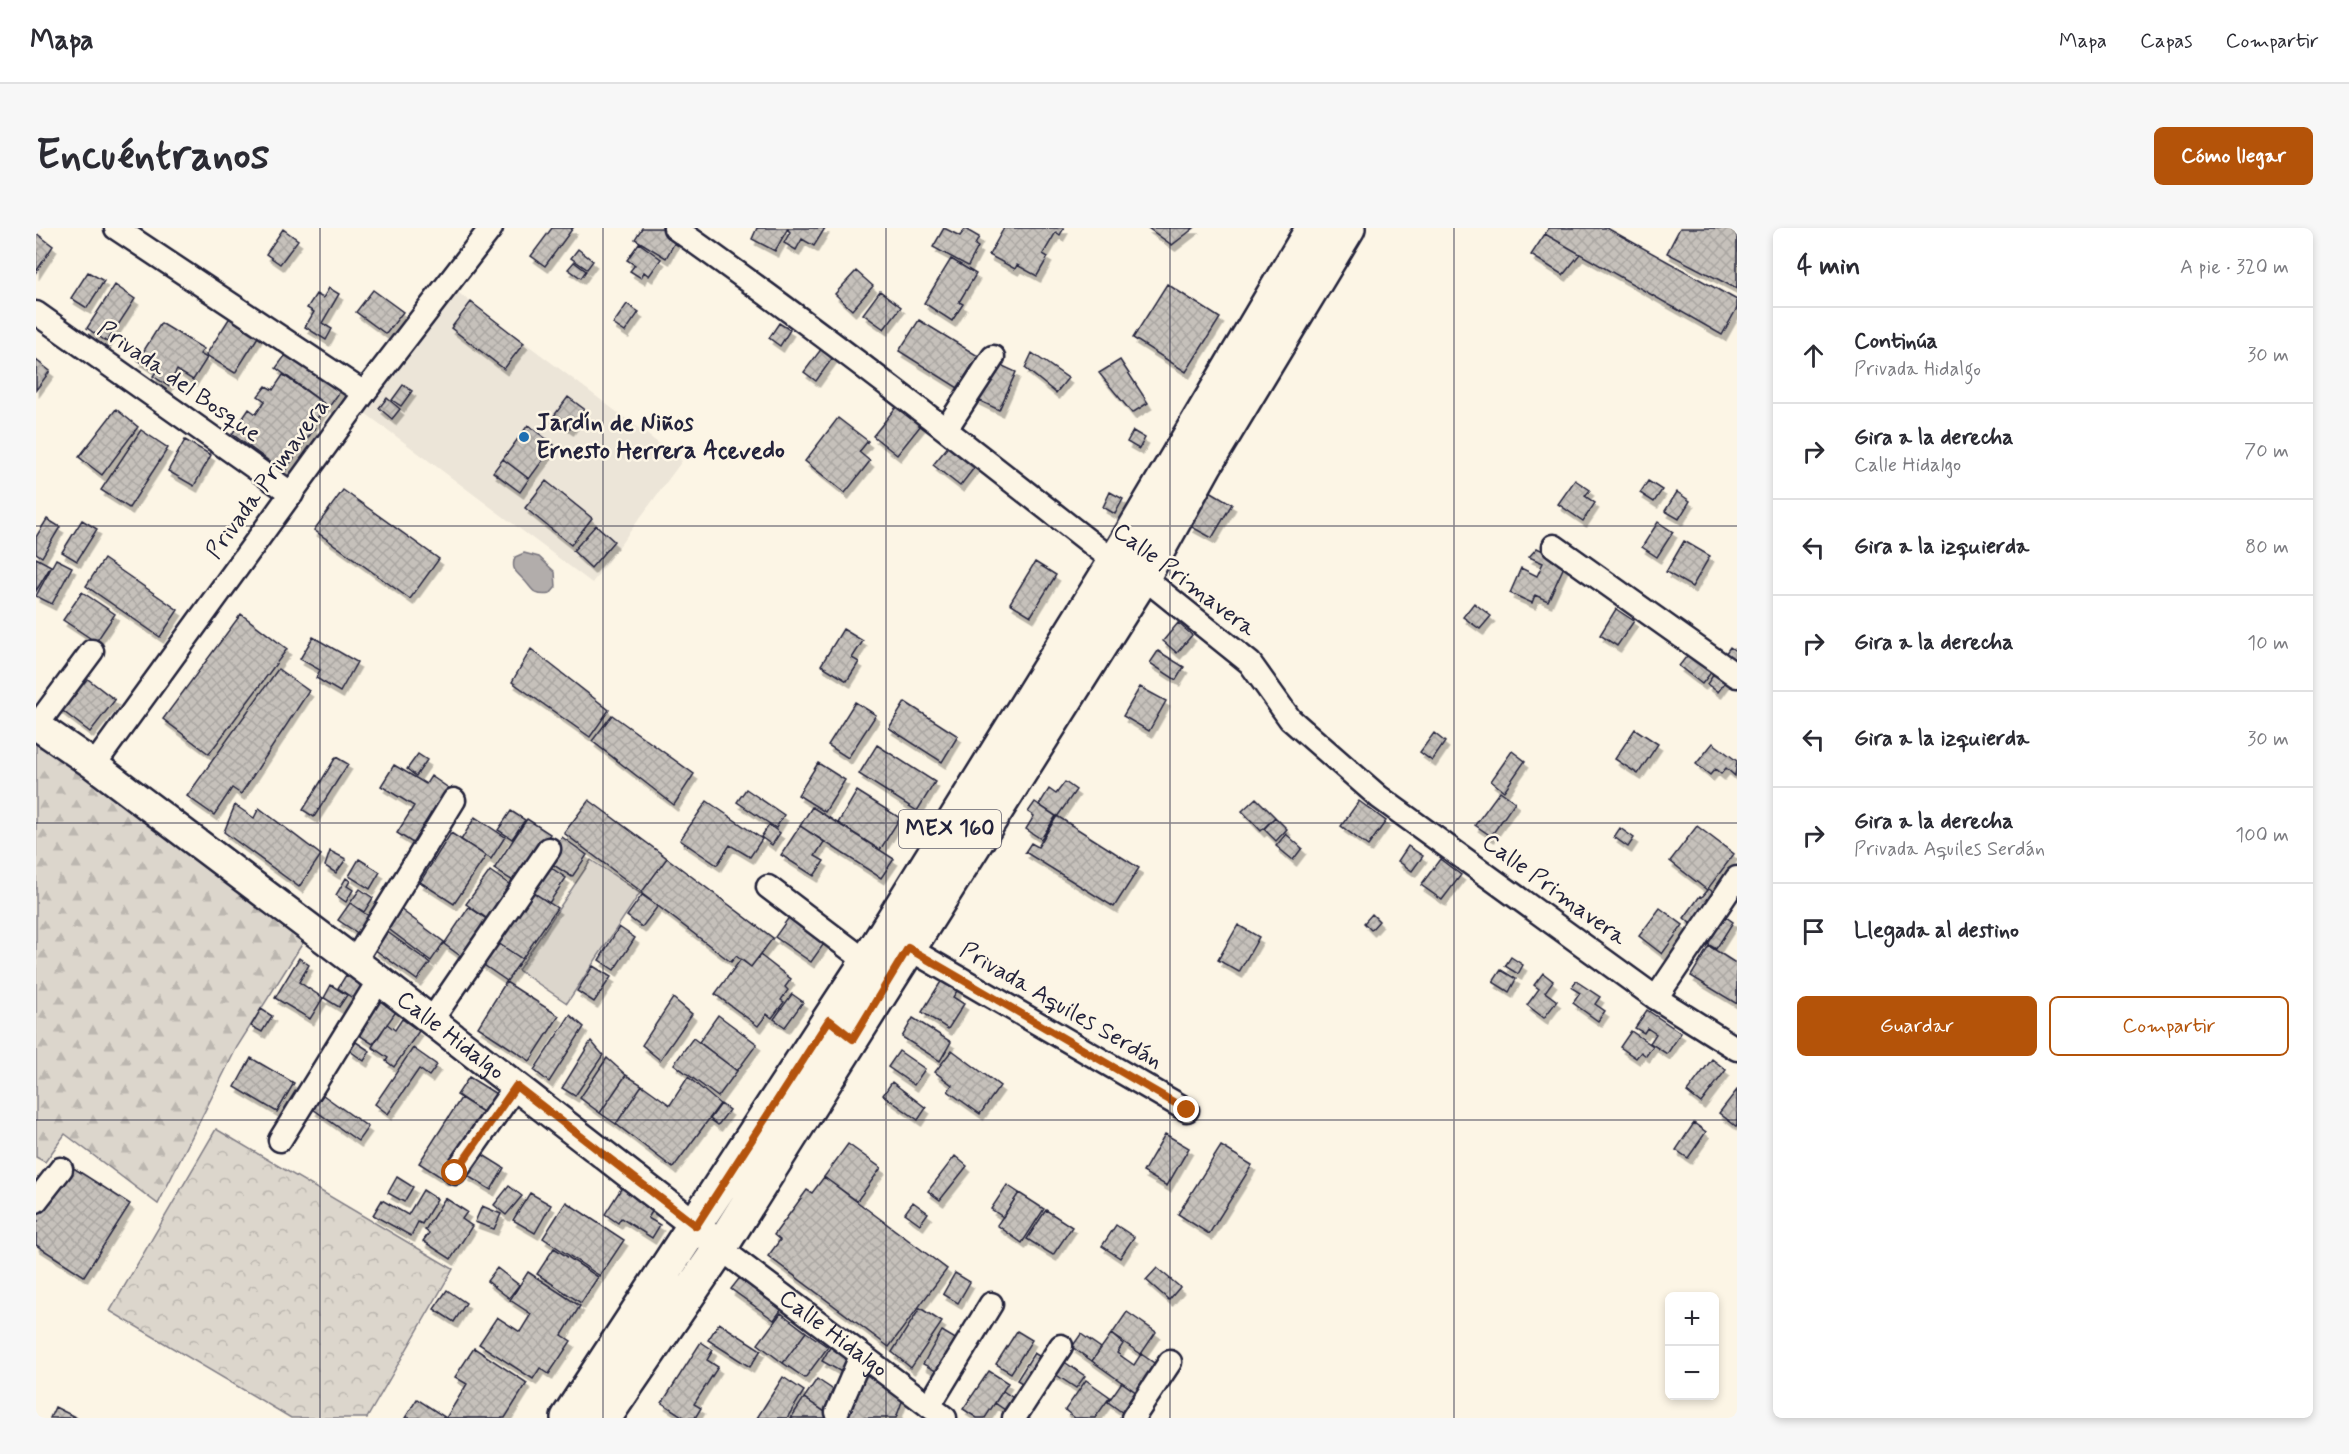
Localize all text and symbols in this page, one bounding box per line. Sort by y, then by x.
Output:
text: Mapa [30,23,94,60]
text: Mapa [2059,27,2107,55]
text: Capas [2140,27,2193,55]
text: Compartir [2226,27,2319,55]
button: Cómo llegar [2154,127,2313,185]
text: Encuéntranos [36,129,269,184]
text: 4 min [1797,250,1860,284]
text: A pie · 320 m [2180,254,2289,281]
street label: Privada del Bosque [91,314,267,450]
text: Continúa [1854,328,1938,356]
icon: ahead [1797,339,1830,372]
text: 30 m [2247,342,2289,369]
text: Privada Hidalgo [1854,356,1981,383]
street label: Privada Primavera [199,393,337,565]
place label: Jardín de Niños Ernesto Herrera Acevedo [536,408,785,467]
text: Gira a la derecha [1854,424,2014,452]
marker: Jardín de Niños Ernesto Herrera Acevedo [517,430,531,444]
icon: right [1797,435,1830,468]
text: 70 m [2244,438,2289,465]
text: Calle Hidalgo [1854,452,1961,479]
street label: Calle Primavera [1106,516,1262,644]
icon: left [1797,531,1830,564]
text: Gira a la izquierda [1854,533,2029,561]
text: 80 m [2245,534,2289,561]
icon: right [1797,627,1830,660]
text: Gira a la derecha [1854,629,2014,657]
text: 10 m [2247,630,2289,657]
icon: left [1797,723,1830,756]
text: Gira a la izquierda [1854,725,2029,753]
text: 30 m [2247,726,2289,753]
text: Gira a la derecha [1854,808,2014,836]
road number: MEX 160 [899,810,1001,848]
icon: right [1797,819,1830,852]
text: 100 m [2235,822,2289,849]
street label: Calle Primavera [1475,827,1633,953]
text: Privada Aquiles Serdán [1854,836,2045,863]
icon: arrive [1797,915,1830,948]
text: Llegada al destino [1854,917,2019,945]
street label: Privada Aquiles Serdán [954,935,1168,1077]
street label: Calle Hidalgo [390,984,511,1087]
button: Guardar [1797,996,2037,1056]
button: Compartir [2049,996,2289,1056]
route end [1173,1096,1199,1122]
route start [441,1159,467,1185]
street label: Calle Hidalgo [773,1282,894,1385]
map controls [1665,1292,1719,1400]
button: + [1665,1292,1719,1346]
button: − [1665,1346,1719,1400]

